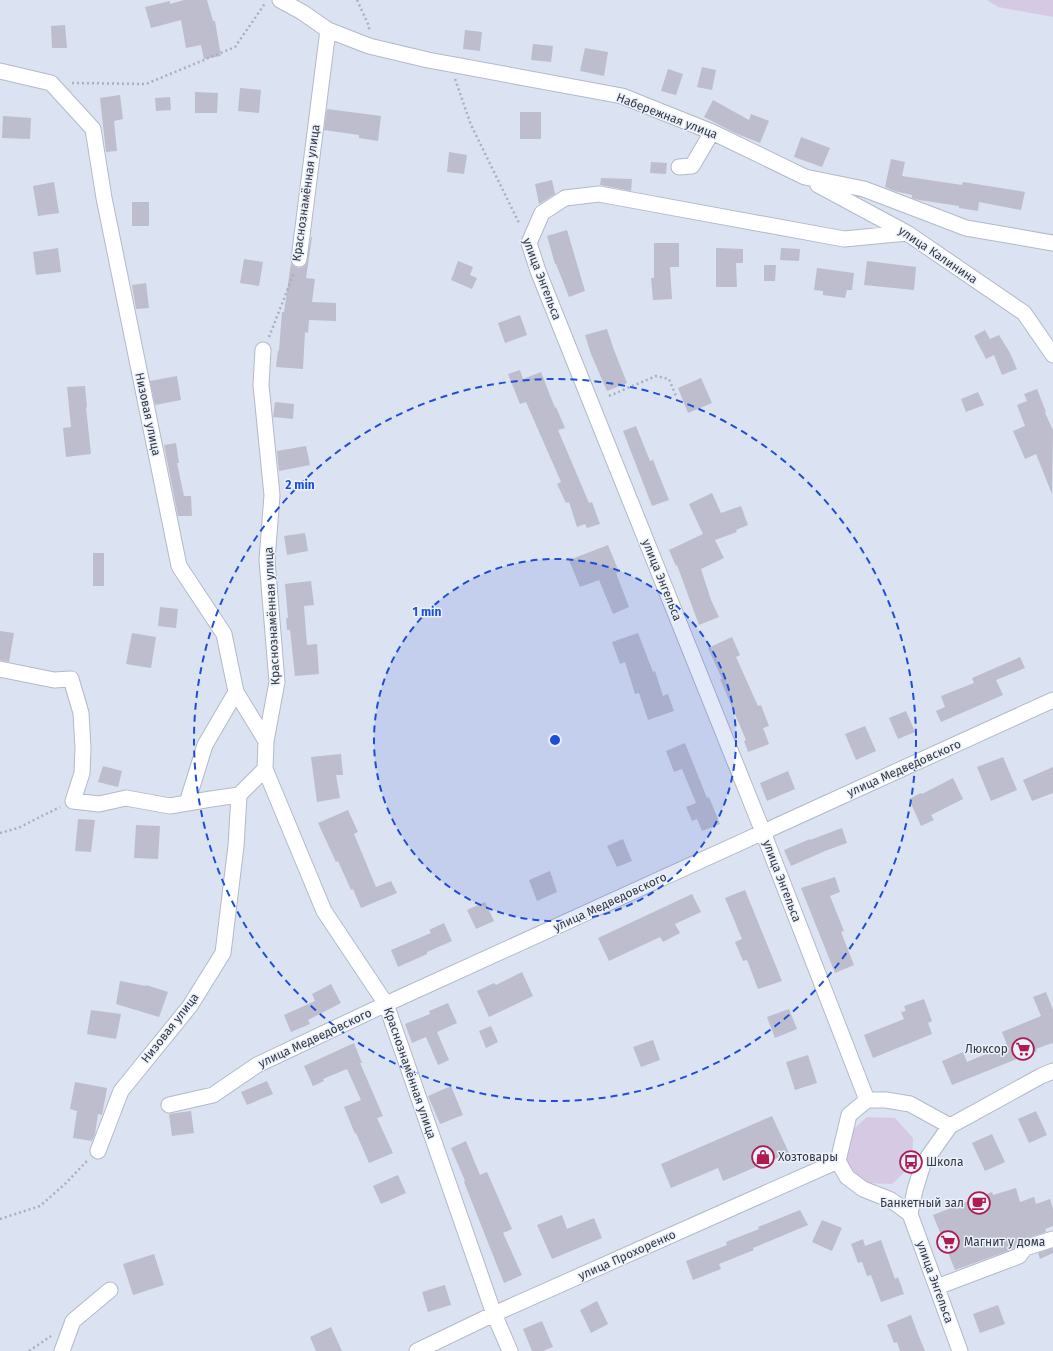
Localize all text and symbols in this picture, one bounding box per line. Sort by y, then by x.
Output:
street label: Набережная улица [614,90,720,142]
street label: Краснознамённая улица [289,124,323,262]
street label: улица Калинина [896,223,980,287]
street label: улица Энгельса [520,236,564,322]
street label: Низовая улица [132,371,164,457]
text: 2 min [285,478,315,492]
street label: улица Энгельса [639,537,685,623]
street label: Краснознамённая улица [261,547,283,685]
text: 1 min [413,605,441,619]
centre of rings [548,733,562,747]
street label: улица Медведовского [845,737,963,799]
street label: улица Энгельса [760,838,804,924]
street label: улица Медведовского [551,870,669,934]
street label: Низовая улица [138,990,202,1066]
street label: Краснознамённая улица [381,1005,439,1141]
street label: улица Медведовского [256,1006,374,1070]
supermarket icon: Люксор [1010,1036,1036,1062]
place label: Люксор [965,1042,1008,1056]
shop icon: Хозтовары [750,1144,776,1170]
bus stop icon: Школа [898,1149,924,1175]
place label: Хозтовары [778,1150,838,1164]
place label: Школа [926,1155,964,1169]
cafe icon: Банкетный зал [966,1190,992,1216]
place label: Банкетный зал [880,1196,964,1210]
street label: улица Прохоренко [576,1227,678,1283]
supermarket icon: Магнит у дома [935,1229,961,1255]
place label: Магнит у дома [964,1235,1045,1249]
street label: улица Энгельса [914,1239,956,1325]

